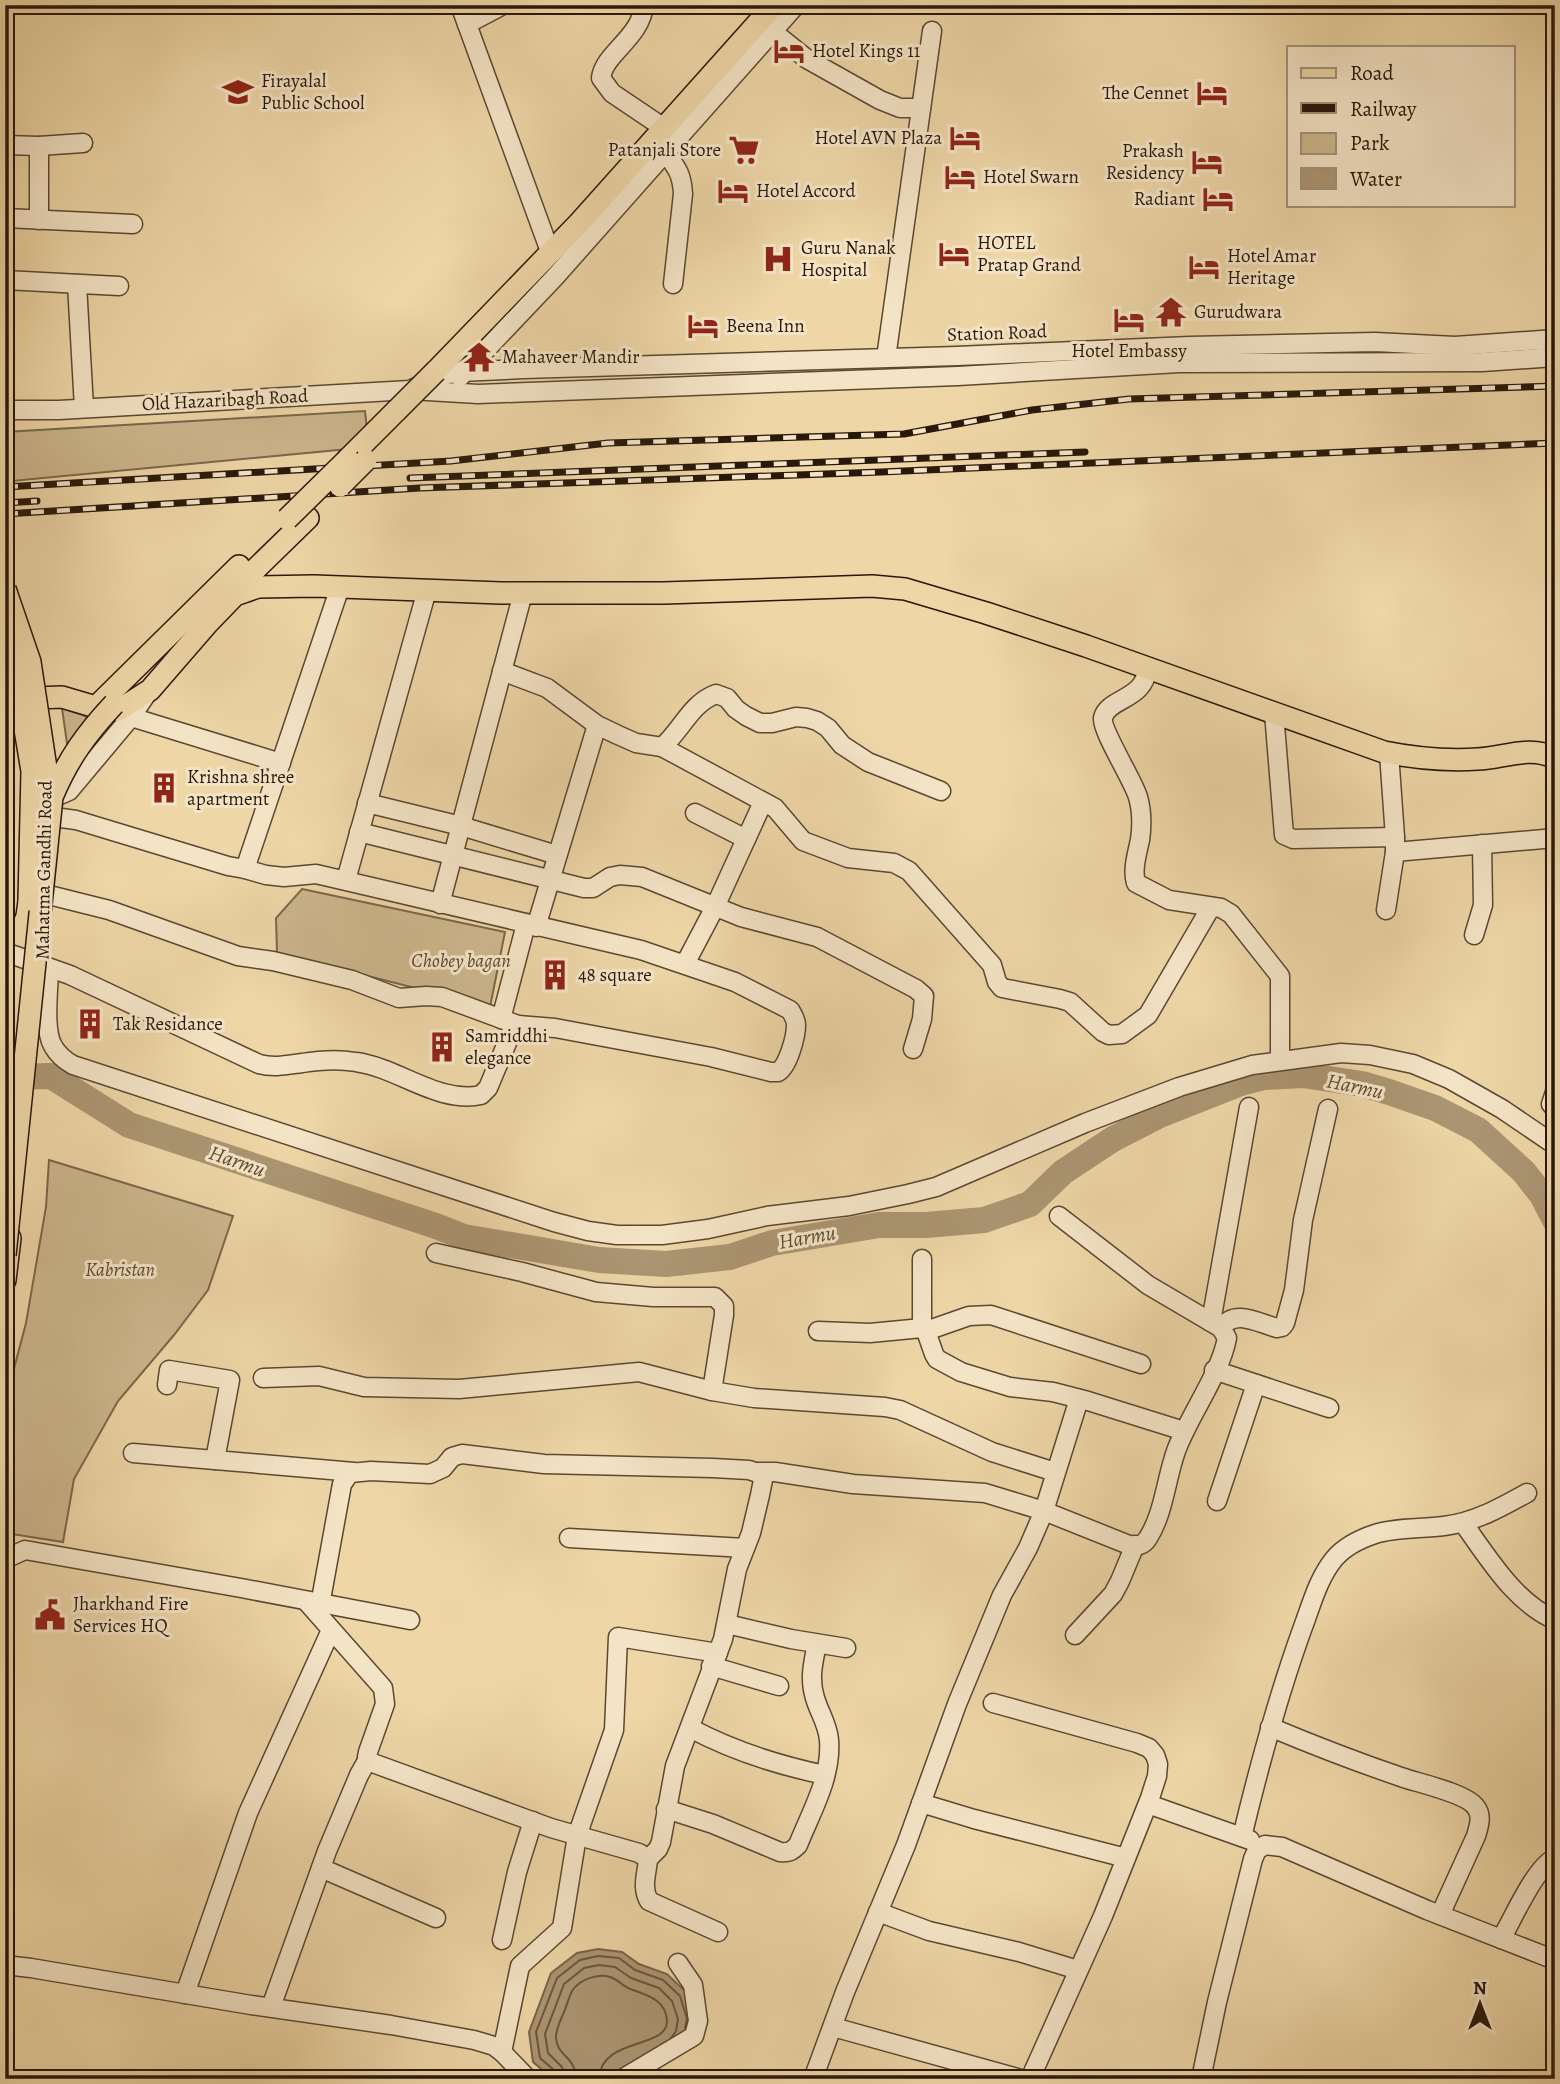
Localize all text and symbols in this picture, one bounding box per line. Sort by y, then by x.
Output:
hotel icon: Hotel Kings 11 [772,34,806,68]
place label: Hotel Kings 11 [812,38,921,64]
legend [1287,46,1514,206]
text: Road [1350,59,1394,87]
place label: Firayalal Public School [261,68,365,116]
school or university icon: Firayalal Public School [221,75,255,109]
hotel icon: The Cennet [1195,76,1229,110]
place label: The Cennet [1102,80,1189,106]
text: Railway [1350,95,1417,123]
hotel icon: Hotel AVN Plaza [948,121,982,155]
place label: Hotel AVN Plaza [815,125,942,151]
text: Park [1350,129,1390,157]
supermarket icon: Patanjali Store [727,133,761,167]
place label: Patanjali Store [608,137,721,163]
place label: Prakash Residency [1106,138,1185,186]
hotel icon: Prakash Residency [1190,145,1224,179]
hotel icon: Hotel Swarn [943,160,977,194]
place label: Hotel Swarn [983,164,1079,190]
text: Water [1349,165,1402,193]
hotel icon: Hotel Accord [716,174,750,208]
place label: Hotel Accord [756,178,856,204]
hotel icon: Radiant [1201,182,1235,216]
place label: Radiant [1134,186,1195,212]
place label: HOTEL Pratap Grand [977,230,1082,278]
place label: Guru Nanak Hospital [801,235,896,283]
hotel icon: HOTEL Pratap Grand [937,237,971,271]
hospital icon: Guru Nanak Hospital [761,242,795,276]
place label: Hotel Amar Heritage [1227,243,1316,291]
hotel icon: Hotel Amar Heritage [1187,250,1221,284]
temple icon: Gurudwara [1154,295,1188,329]
place label: Gurudwara [1194,299,1282,325]
hotel icon: Hotel Embassy [1112,303,1146,337]
hotel icon: Beena Inn [686,309,720,343]
place label: Beena Inn [726,313,805,339]
street label: Station Road [947,318,1048,348]
place label: Hotel Embassy [1071,338,1187,364]
temple icon: Mahaveer Mandir [462,340,496,374]
place label: Mahaveer Mandir [502,344,640,370]
street label: Old Hazaribagh Road [141,383,309,417]
place label: Krishna shree apartment [187,764,294,812]
building icon: Krishna shree apartment [147,771,181,805]
street label: Mahatma Gandhi Road [29,779,59,960]
park label: Chobey bagan [411,948,511,974]
building icon: 48 square [538,958,572,992]
place label: 48 square [578,962,652,988]
building icon: Tak Residance [73,1007,107,1041]
place label: Tak Residance [113,1011,223,1037]
place label: Samriddhi elegance [465,1023,548,1071]
building icon: Samriddhi elegance [425,1030,459,1064]
water label: Harmu [1324,1066,1386,1106]
water label: Harmu [205,1138,269,1184]
water label: Harmu [776,1218,838,1256]
park label: Kabristan [85,1257,155,1283]
place label: Jharkhand Fire Services HQ [73,1591,189,1639]
public building icon: Jharkhand Fire Services HQ [33,1598,67,1632]
north arrow [1444,1968,1514,2038]
text: N [1473,1975,1487,2001]

